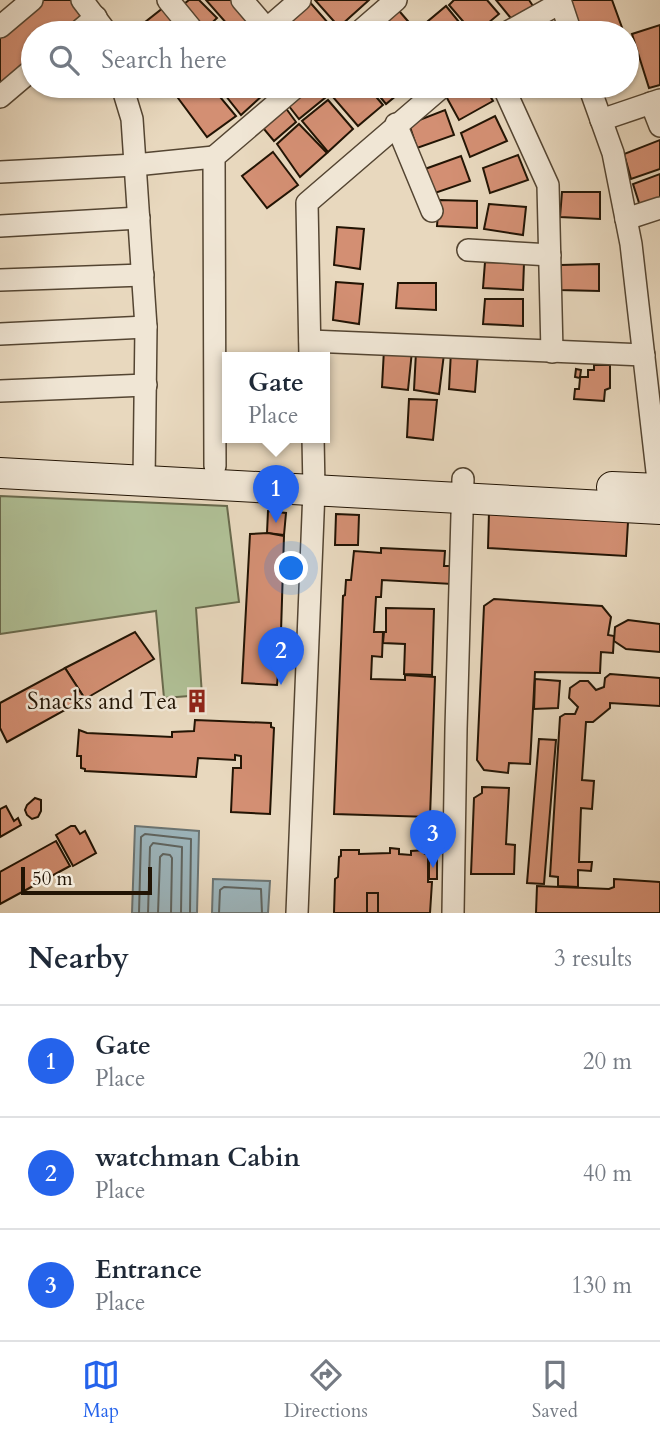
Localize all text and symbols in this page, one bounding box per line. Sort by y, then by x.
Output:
search box [21,21,639,98]
icon: search [45,41,83,79]
text: Search here [101,42,227,77]
popup [222,352,330,443]
text: Gate [248,365,304,400]
text: Place [248,400,298,431]
pin: 1 [253,465,299,523]
your location [274,551,308,585]
pin: 2 [258,627,304,685]
place label: Snacks and Tea [27,686,177,717]
building icon: Snacks and Tea [183,687,211,715]
pin: 3 [410,810,456,868]
scale bar [21,864,152,896]
text: 50 m [32,866,73,892]
text: Nearby [28,938,129,979]
text: 3 results [554,943,632,974]
text: Gate [95,1028,151,1063]
text: 1 [45,1046,57,1077]
text: 20 m [583,1046,632,1077]
text: Place [95,1063,145,1094]
text: watchman Cabin [95,1140,300,1175]
text: 2 [45,1158,57,1189]
text: 40 m [583,1158,632,1189]
text: Place [95,1175,145,1206]
text: Entrance [95,1252,202,1287]
text: 3 [45,1270,57,1301]
text: 130 m [571,1270,632,1301]
text: Place [95,1287,145,1318]
tab: Map [82,1356,120,1424]
tab: Directions [284,1356,368,1424]
tab: Saved [532,1356,578,1424]

